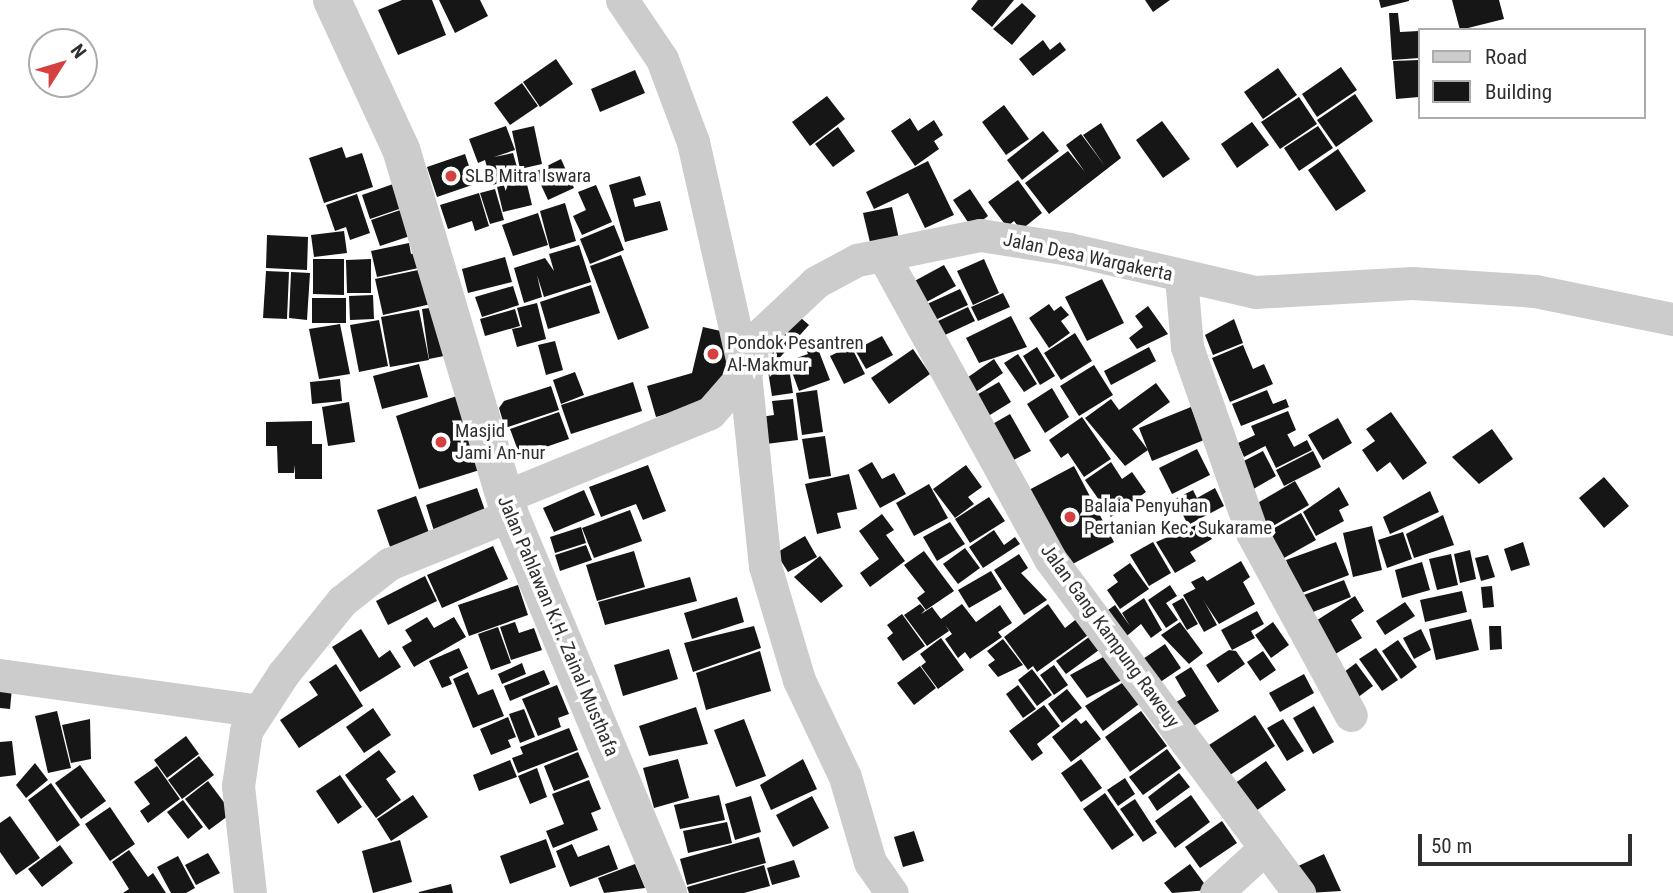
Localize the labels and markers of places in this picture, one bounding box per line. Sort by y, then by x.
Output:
place label: SLB Mitra Iswara [465,165,591,187]
marker: SLB Mitra Iswara [443,168,459,184]
place label: Pondok Pesantren Al-Makmur [727,332,864,376]
marker: Pondok Pesantren Al-Makmur [705,346,721,362]
place label: Masjid Jami An-nur [455,420,545,464]
marker: Masjid Jami An-nur [433,434,449,450]
place label: Balaia Penyuhan Pertanian Kec. Sukarame [1084,495,1272,539]
marker: Balaia Penyuhan Pertanian Kec. Sukarame [1062,509,1078,525]

